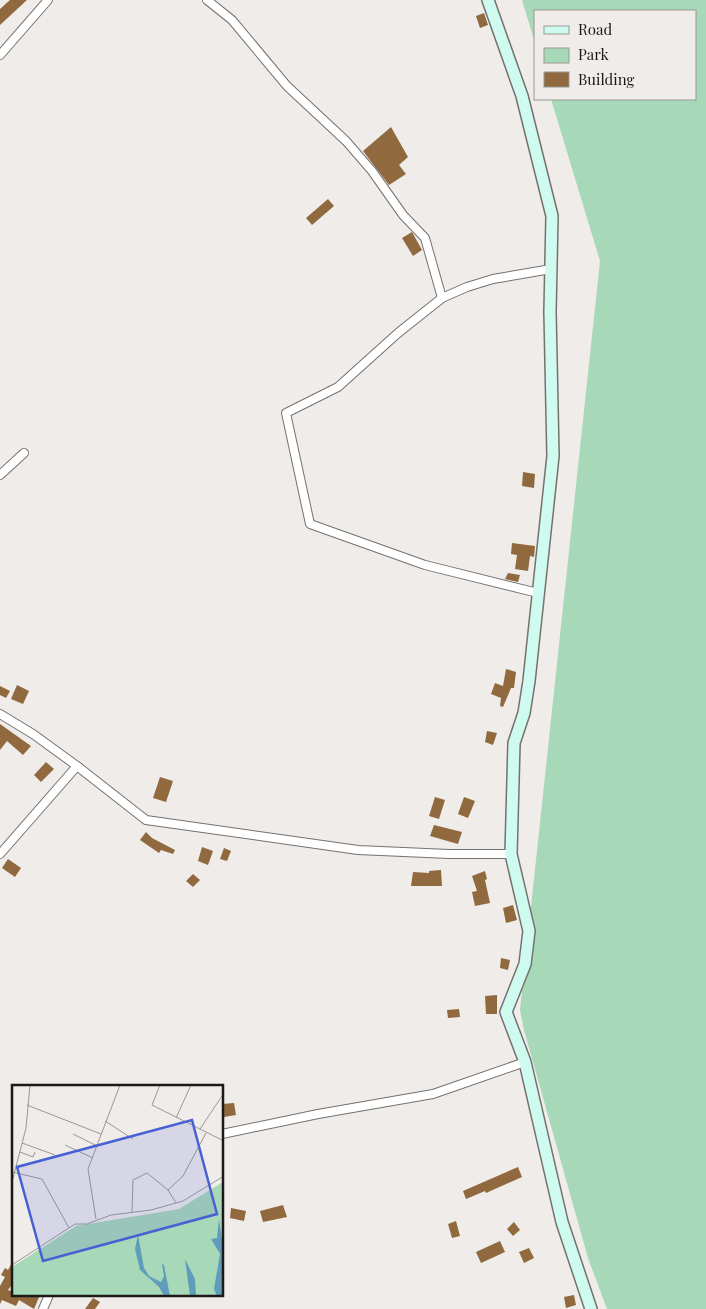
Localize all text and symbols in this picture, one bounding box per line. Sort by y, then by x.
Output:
legend [534,10,696,100]
text: Road [578,19,612,39]
text: Park [578,44,610,64]
text: Building [578,69,635,89]
inset map [12,1085,224,1296]

